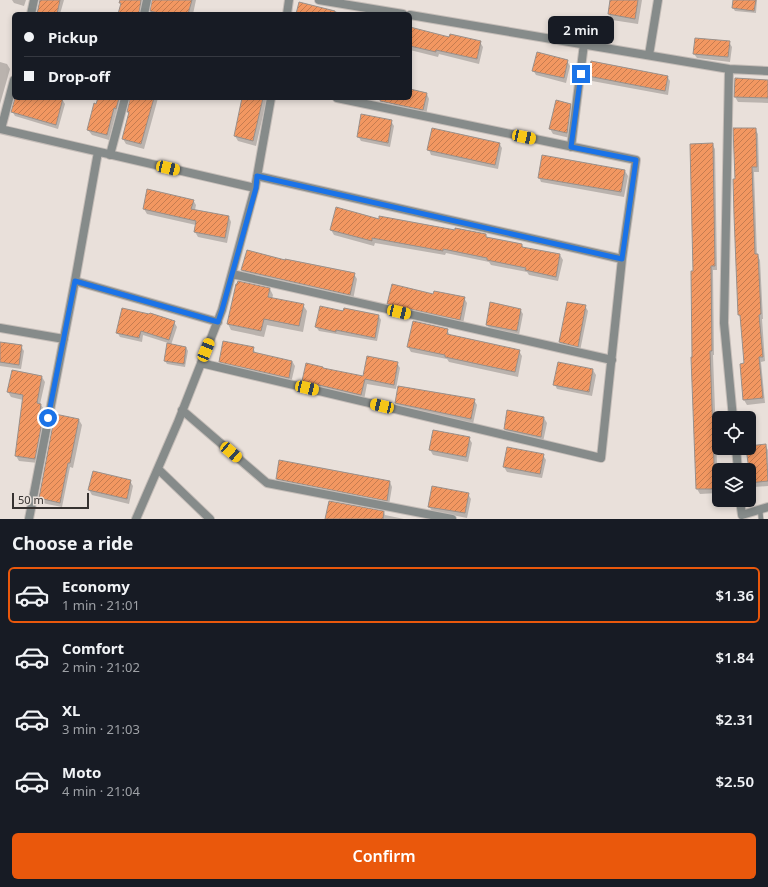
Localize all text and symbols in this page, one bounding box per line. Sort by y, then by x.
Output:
callout: 2 min [548,16,614,44]
text: 2 min [563,21,599,39]
text: Pickup [48,27,98,47]
route end [572,65,590,83]
text: Drop-off [48,66,110,86]
car [511,129,537,145]
car [155,159,181,177]
car [386,303,412,321]
car [196,337,216,363]
car [294,379,320,397]
car [369,397,395,415]
route start [39,409,57,427]
map controls [712,411,756,507]
button: locate [712,411,756,455]
car [218,440,244,464]
button: layers [712,463,756,507]
scale bar [12,491,89,510]
text: 50 m [18,492,44,507]
text: Choose a ride [12,531,133,555]
text: Economy [62,576,130,596]
icon: car [14,577,50,613]
text: $1.36 [716,585,754,605]
text: 1 min · 21:01 [62,596,140,614]
text: Comfort [62,638,124,658]
icon: car [14,639,50,675]
text: $1.84 [716,647,754,667]
text: 2 min · 21:02 [62,658,140,676]
text: XL [62,700,80,720]
icon: car [14,701,50,737]
text: $2.31 [716,709,754,729]
text: 3 min · 21:03 [62,720,140,738]
text: Moto [62,762,101,782]
icon: car [14,763,50,799]
text: $2.50 [716,771,754,791]
text: 4 min · 21:04 [62,782,140,800]
button: Confirm [12,833,756,879]

